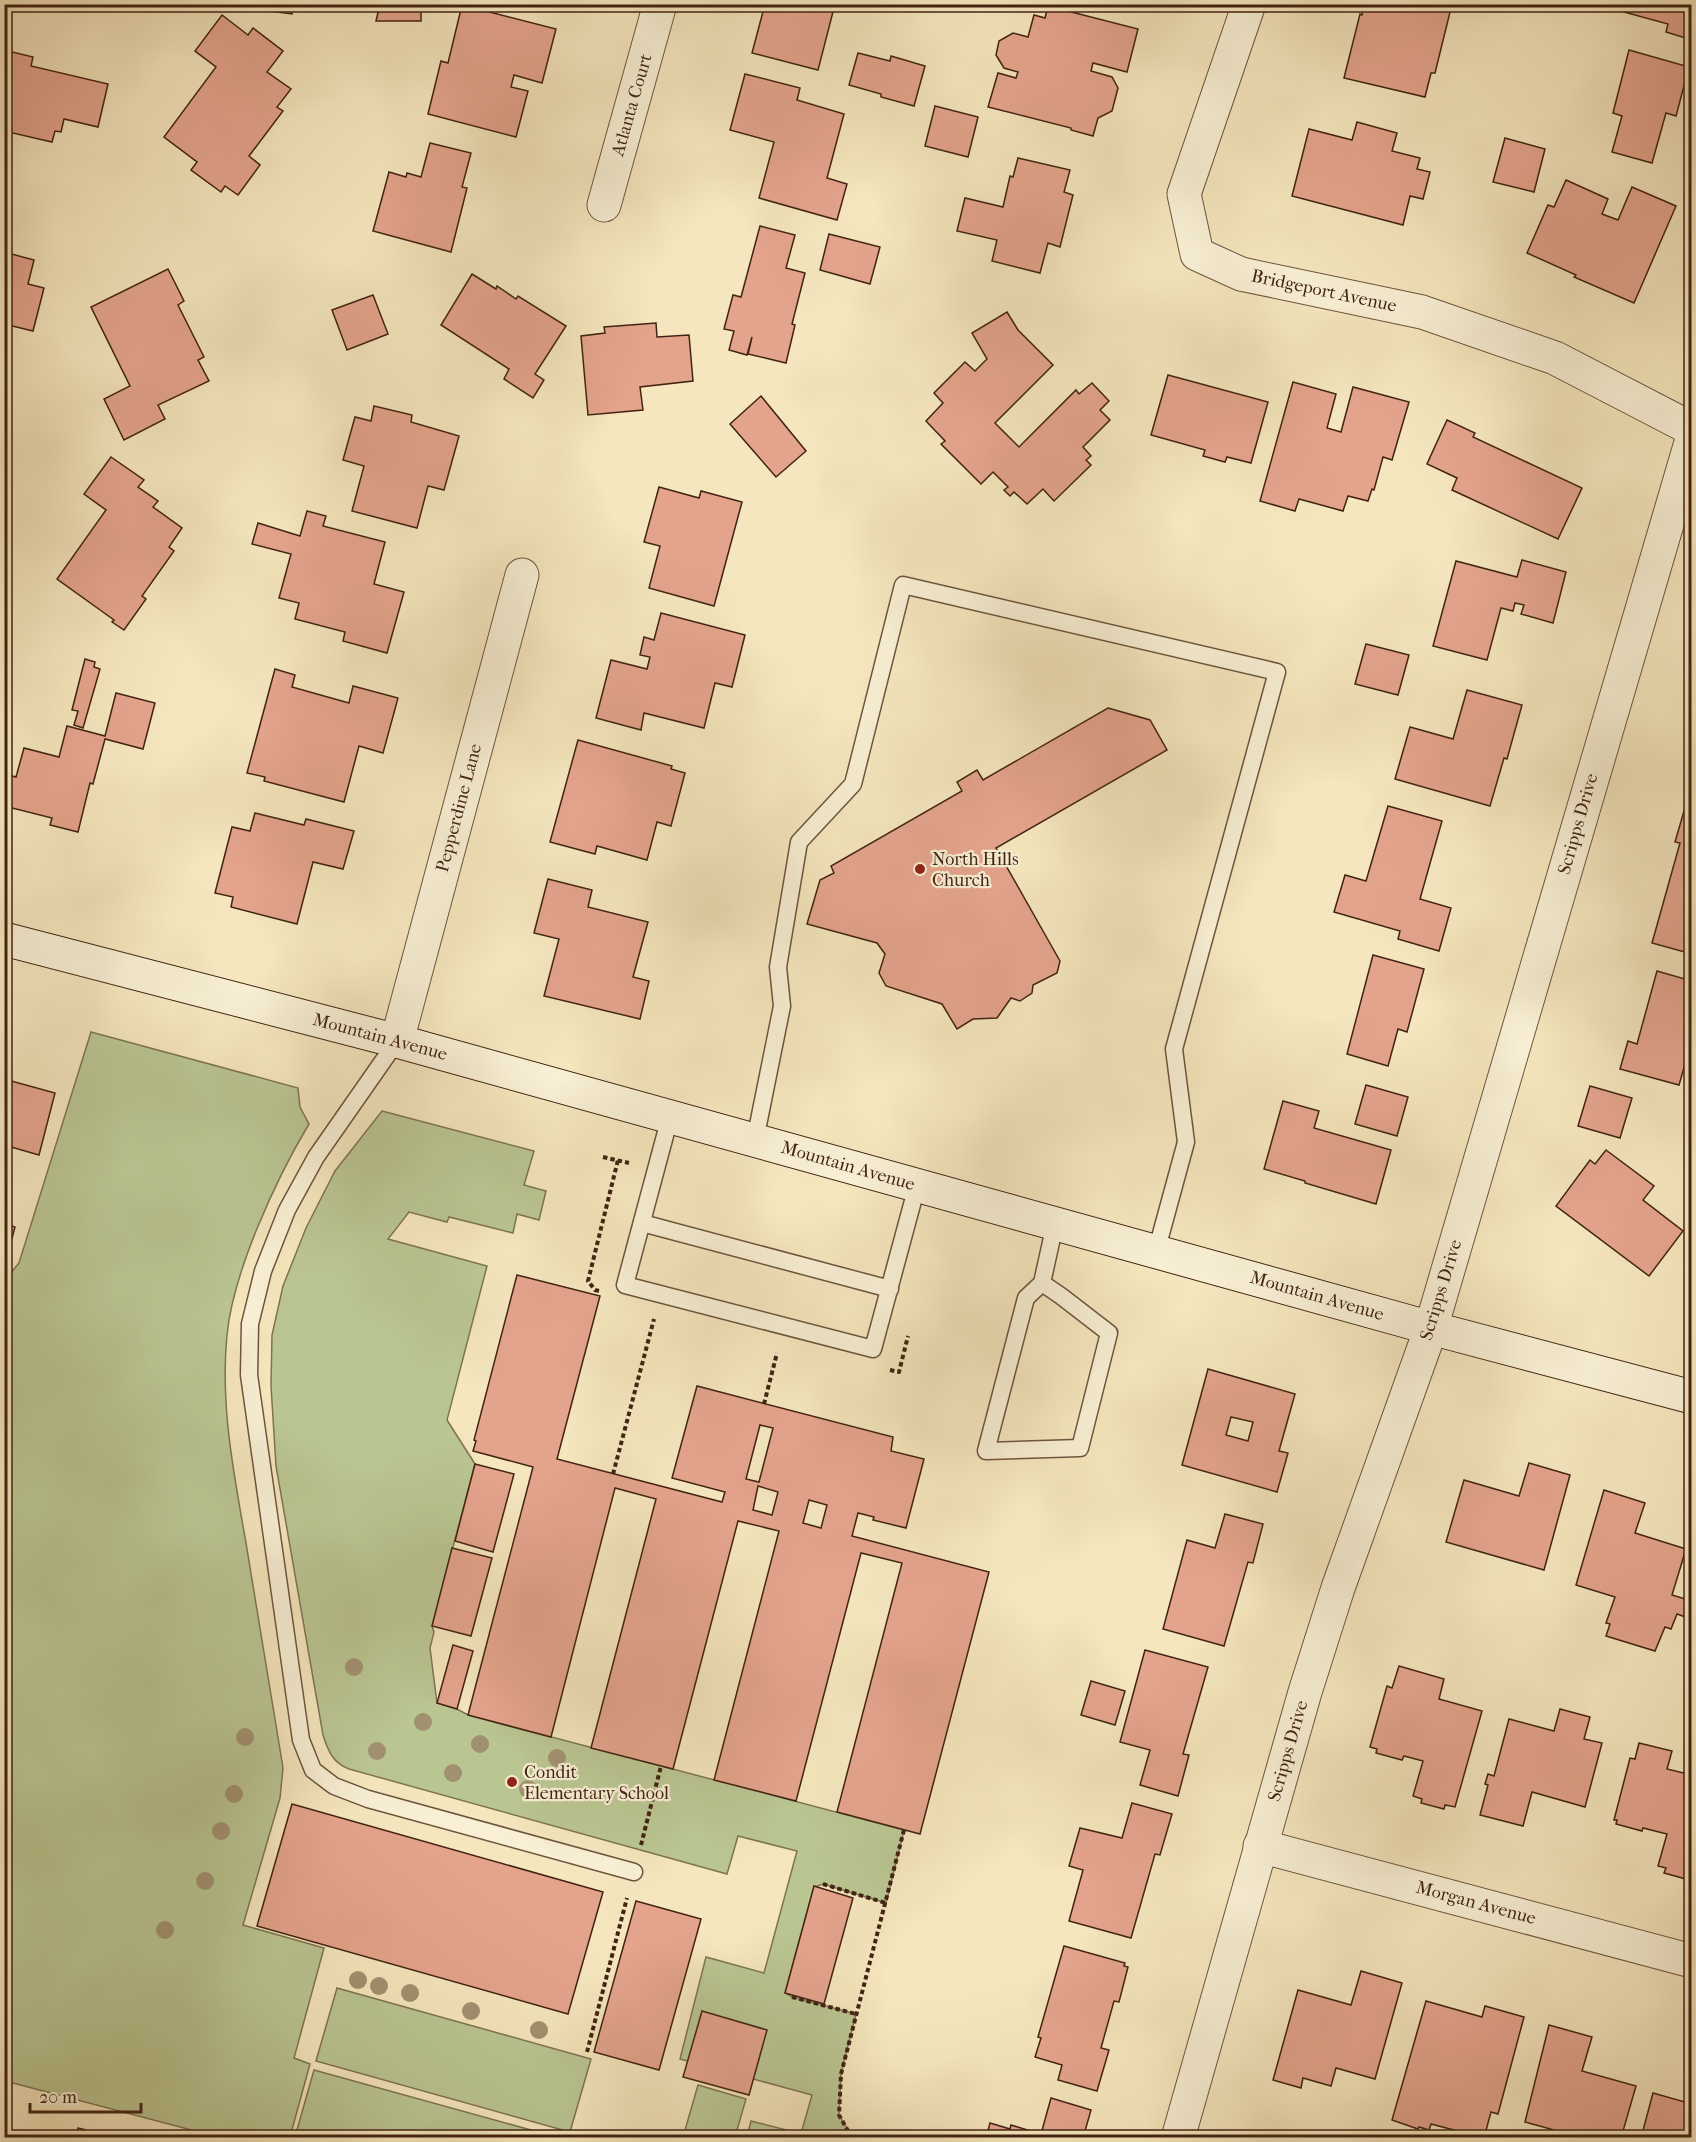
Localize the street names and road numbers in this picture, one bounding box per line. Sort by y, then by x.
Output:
street label: Atlanta Court [607,51,657,160]
street label: Bridgeport Avenue [1250,265,1399,317]
street label: Pepperdine Lane [432,741,486,874]
street label: Scripps Drive [1554,771,1602,877]
street label: Mountain Avenue [311,1009,450,1065]
street label: Mountain Avenue [779,1137,917,1195]
street label: Scripps Drive [1416,1237,1466,1343]
street label: Mountain Avenue [1248,1267,1386,1325]
street label: Scripps Drive [1264,1698,1312,1804]
street label: Morgan Avenue [1414,1877,1538,1929]

